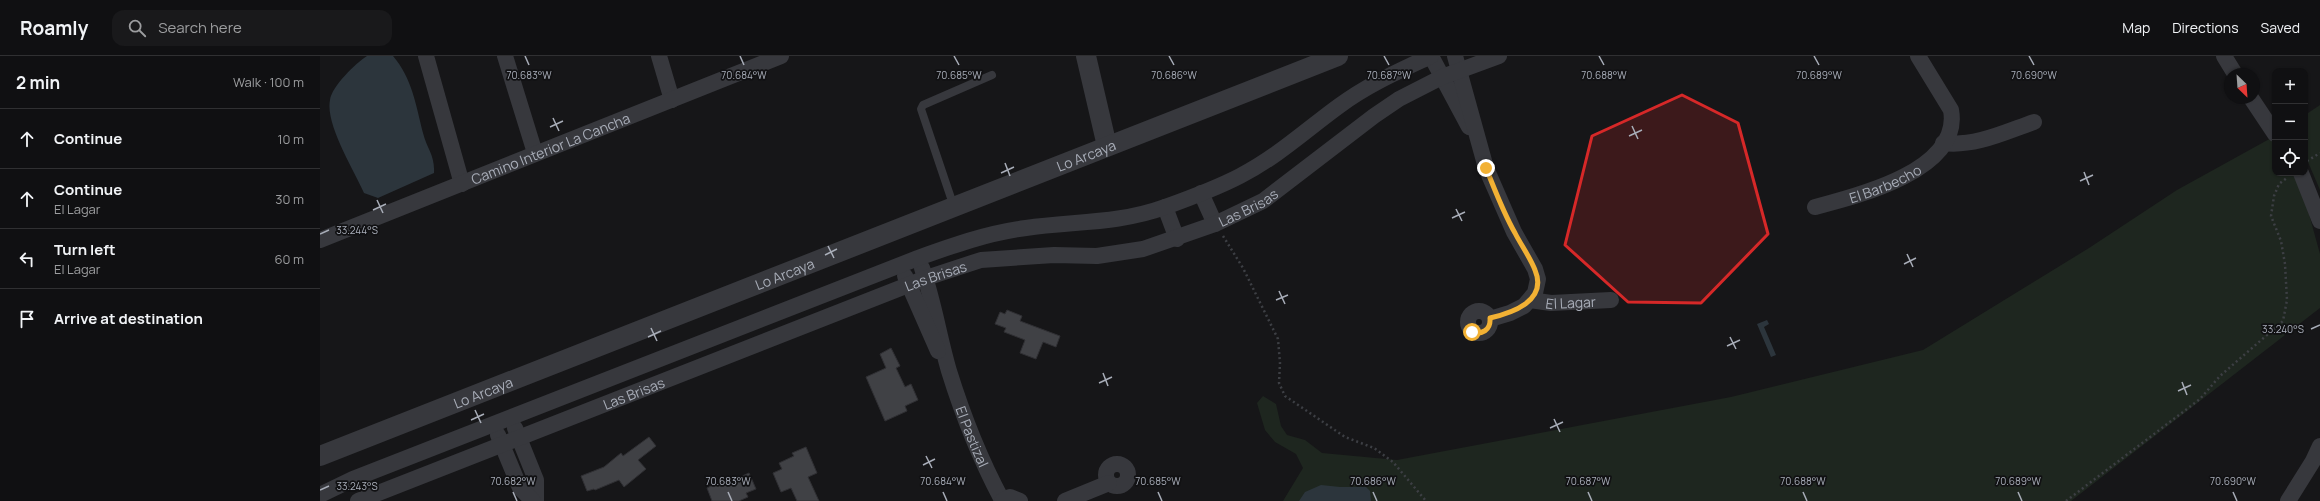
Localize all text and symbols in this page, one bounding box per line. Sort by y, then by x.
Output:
search box [112,10,392,46]
text: Roamly [20,15,88,41]
icon: search [126,17,148,39]
text: Search here [158,17,242,38]
text: Map [2122,18,2150,37]
text: Directions [2172,18,2239,37]
text: Saved [2261,18,2300,37]
text: 70.683°W [506,68,552,82]
text: 70.684°W [721,68,767,82]
text: 70.685°W [936,68,982,82]
text: 70.686°W [1151,68,1198,82]
text: 70.687°W [1367,68,1412,82]
text: 70.688°W [1581,68,1627,82]
text: 70.689°W [1796,68,1843,82]
text: 70.690°W [2011,68,2058,82]
north arrow [2224,68,2260,104]
map controls [2272,68,2308,176]
button: + [2272,68,2308,104]
text: 2 min [16,71,60,94]
text: Walk · 100 m [233,73,304,91]
button: − [2272,104,2308,140]
street label: Camino Interior La Cancha [468,108,633,188]
icon: ahead [16,128,38,150]
text: Continue [54,128,122,149]
text: 10 m [277,130,304,148]
street label: Lo Arcaya [1054,135,1118,175]
button: locate [2272,140,2308,176]
route end [1477,159,1495,177]
street label: El Barbecho [1847,159,1925,207]
text: Continue [54,179,122,200]
street label: Las Brisas [1215,184,1282,231]
icon: ahead [16,188,38,210]
text: 30 m [275,190,304,208]
text: El Lagar [54,200,101,218]
text: 33.244°S [336,223,378,237]
text: Turn left [54,239,116,260]
icon: left [16,248,38,270]
text: 60 m [274,250,304,268]
street label: Lo Arcaya [752,253,817,294]
street label: Las Brisas [902,256,969,295]
text: El Lagar [54,260,101,278]
street label: El Lagar [1544,291,1596,313]
icon: arrive [16,308,38,330]
text: Arrive at destination [54,308,203,329]
text: 33.240°S [2262,322,2304,336]
route start [1463,323,1481,341]
street label: Lo Arcaya [451,372,515,412]
street label: Las Brisas [600,372,667,413]
street label: El Pastizal [952,403,994,470]
text: 70.682°W [490,474,536,488]
text: 70.683°W [705,474,751,488]
text: 70.684°W [920,474,966,488]
text: 70.685°W [1135,474,1181,488]
text: 70.686°W [1350,474,1397,488]
text: 70.687°W [1566,474,1611,488]
text: 70.688°W [1780,474,1826,488]
text: 70.689°W [1995,474,2042,488]
text: 70.690°W [2210,474,2257,488]
text: 33.243°S [336,479,378,493]

